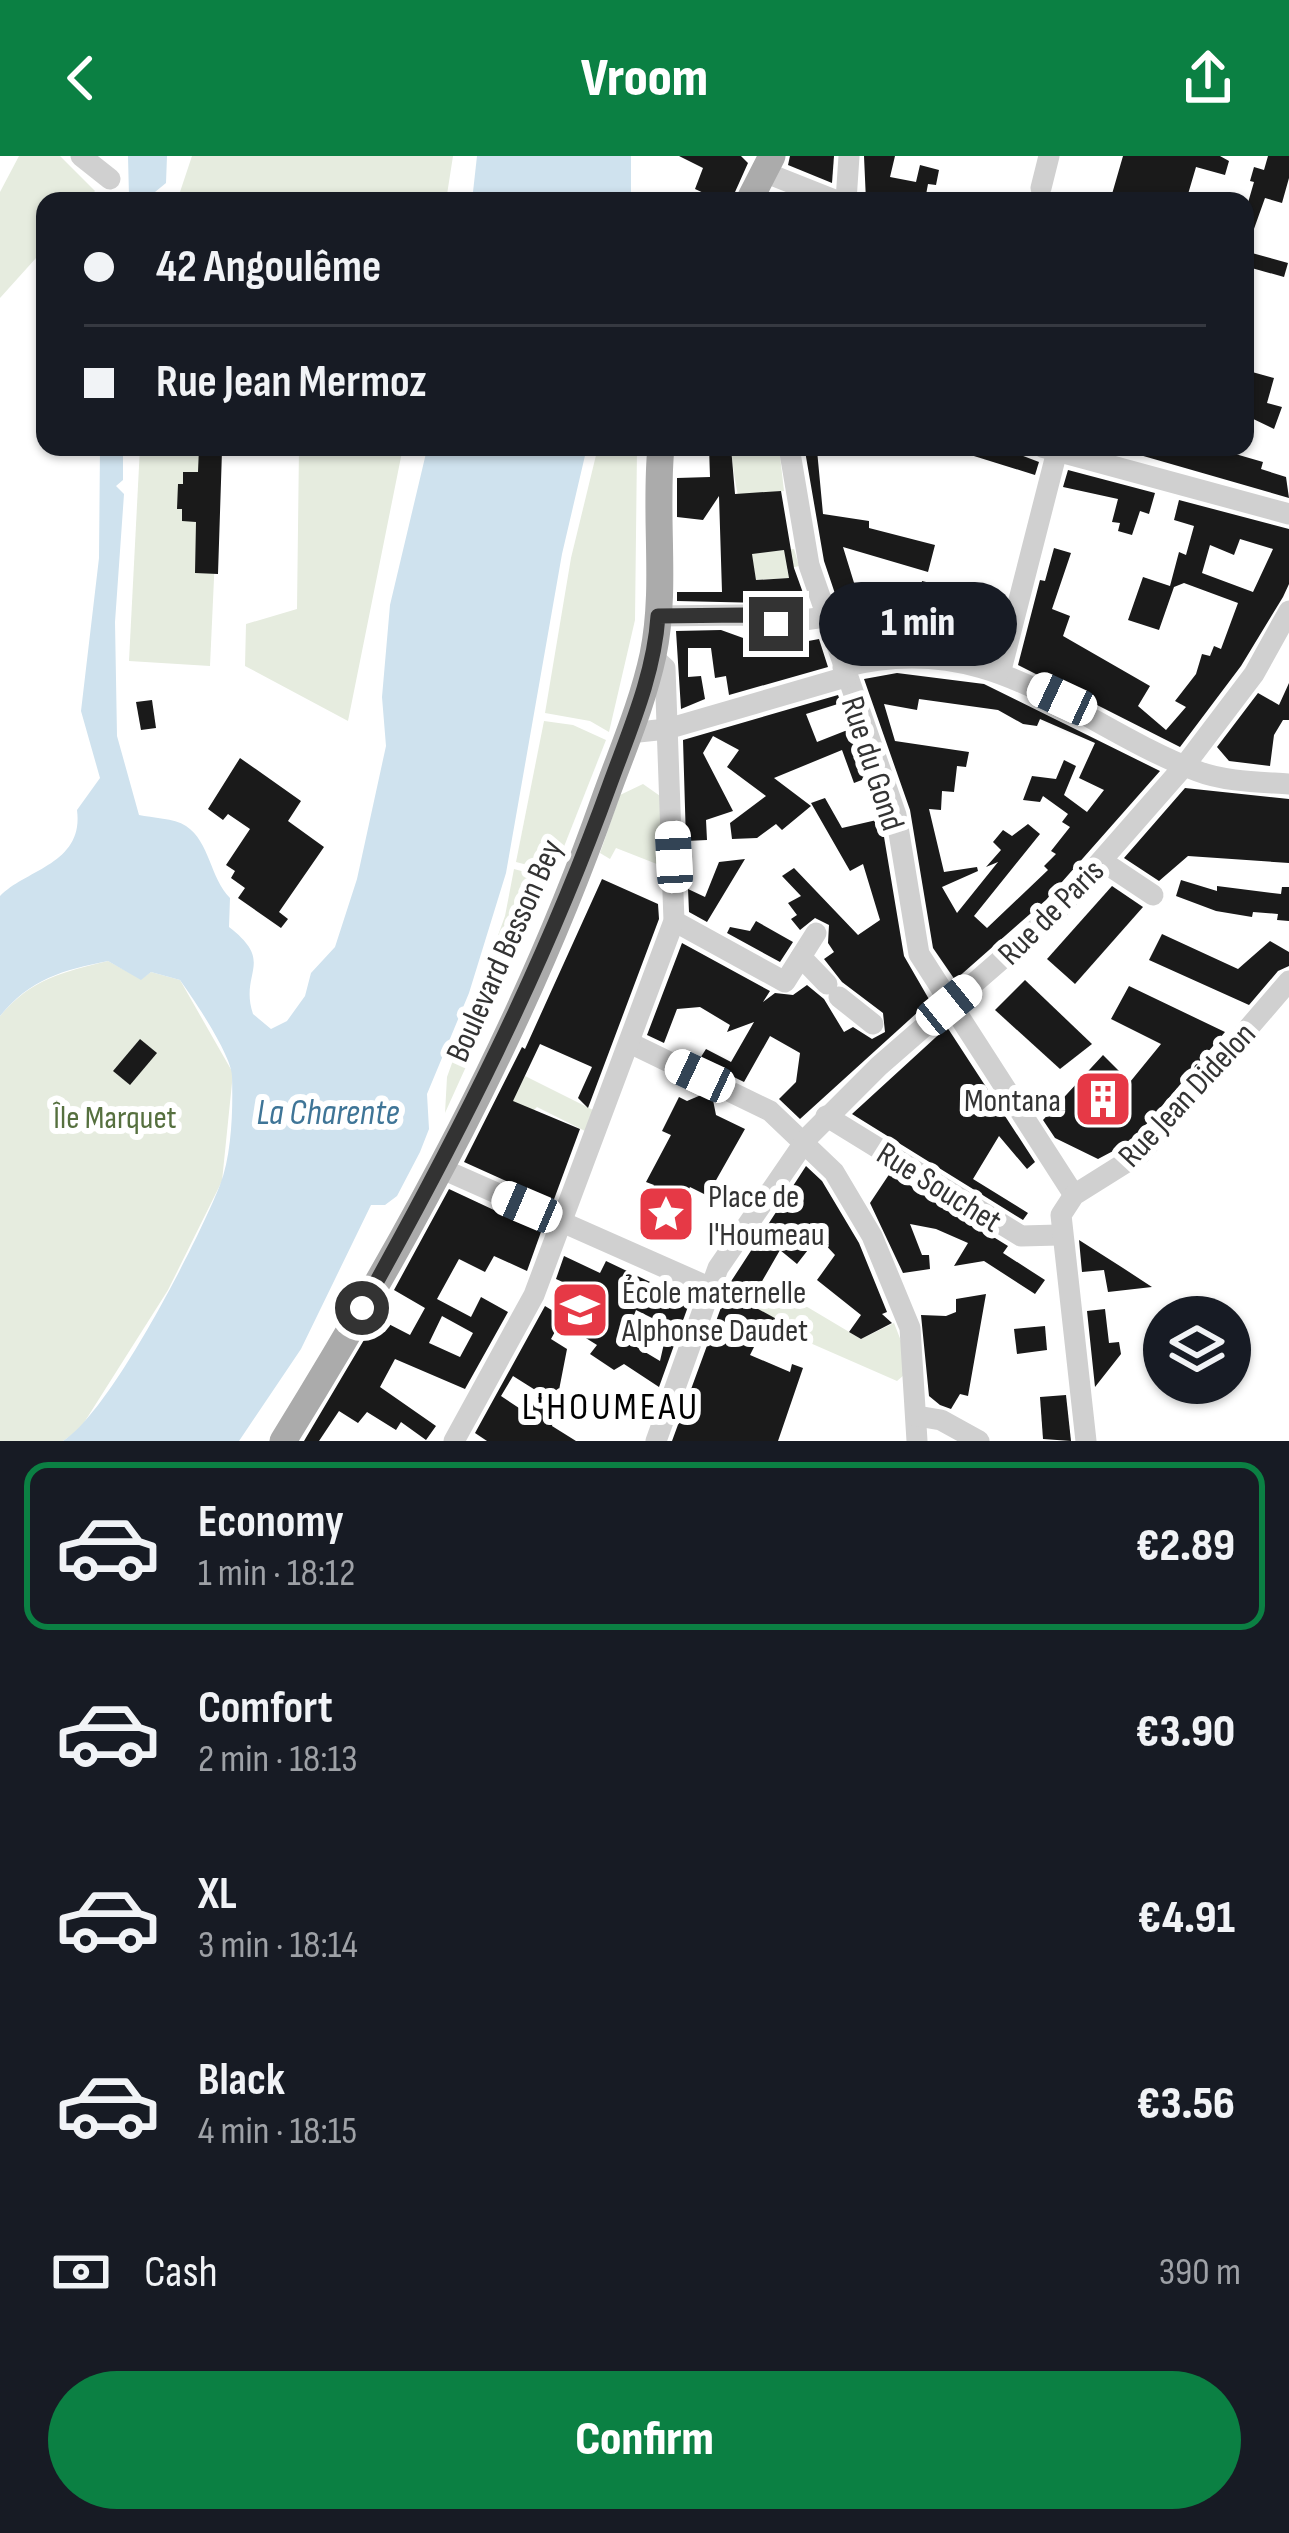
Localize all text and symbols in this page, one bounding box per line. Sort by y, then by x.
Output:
icon: back [48,45,114,111]
icon: share [1175,45,1241,111]
text: Vroom [581,46,708,111]
text: 42 Angoulême [156,240,381,295]
text: Rue Jean Mermoz [156,355,427,410]
callout: 1 min [818,582,1016,666]
route end [749,597,803,651]
text: 1 min [881,600,955,647]
car [1022,667,1102,731]
street label: Rue du Gond [832,692,913,836]
car [654,820,694,894]
street label: Boulevard Besson Bey [438,833,572,1068]
street label: Rue de Paris [990,851,1113,974]
car [910,968,988,1042]
street label: Rue Jean Didelon [1110,1015,1265,1176]
car [660,1044,740,1108]
building icon: Montana [1072,1068,1134,1130]
place label: Montana [964,1081,1061,1121]
water label: La Charente [256,1092,400,1135]
park label: Île Marquet [52,1098,177,1138]
street label: Rue Souchet [869,1134,1009,1242]
car [487,1176,567,1238]
place label: Place de l'Houmeau [708,1177,825,1255]
place icon: Place de l'Houmeau [635,1183,697,1245]
place label: École maternelle Alphonse Daudet [621,1273,808,1351]
school or university icon: École maternelle Alphonse Daudet [549,1279,611,1341]
route start [335,1281,389,1335]
map controls [1143,1296,1251,1404]
button: layers [1143,1296,1251,1404]
district label: L'HOUMEAU [522,1384,700,1431]
icon: car [54,1492,162,1600]
text: Economy [198,1495,344,1550]
text: €2.89 [1136,1519,1235,1574]
text: 1 min · 18:12 [198,1550,355,1597]
icon: car [54,1678,162,1786]
text: Comfort [198,1681,333,1736]
text: €3.90 [1136,1705,1235,1760]
text: 2 min · 18:13 [198,1736,358,1783]
icon: car [54,1864,162,1972]
text: XL [198,1867,237,1922]
text: €4.91 [1138,1891,1235,1946]
text: 3 min · 18:14 [198,1922,358,1969]
icon: car [54,2050,162,2158]
text: Black [198,2053,285,2108]
text: €3.56 [1137,2077,1235,2132]
text: 4 min · 18:15 [198,2108,357,2155]
icon: cash [48,2239,114,2305]
text: Cash [144,2245,218,2300]
text: 390 m [1159,2249,1241,2296]
button: Confirm [48,2371,1241,2509]

